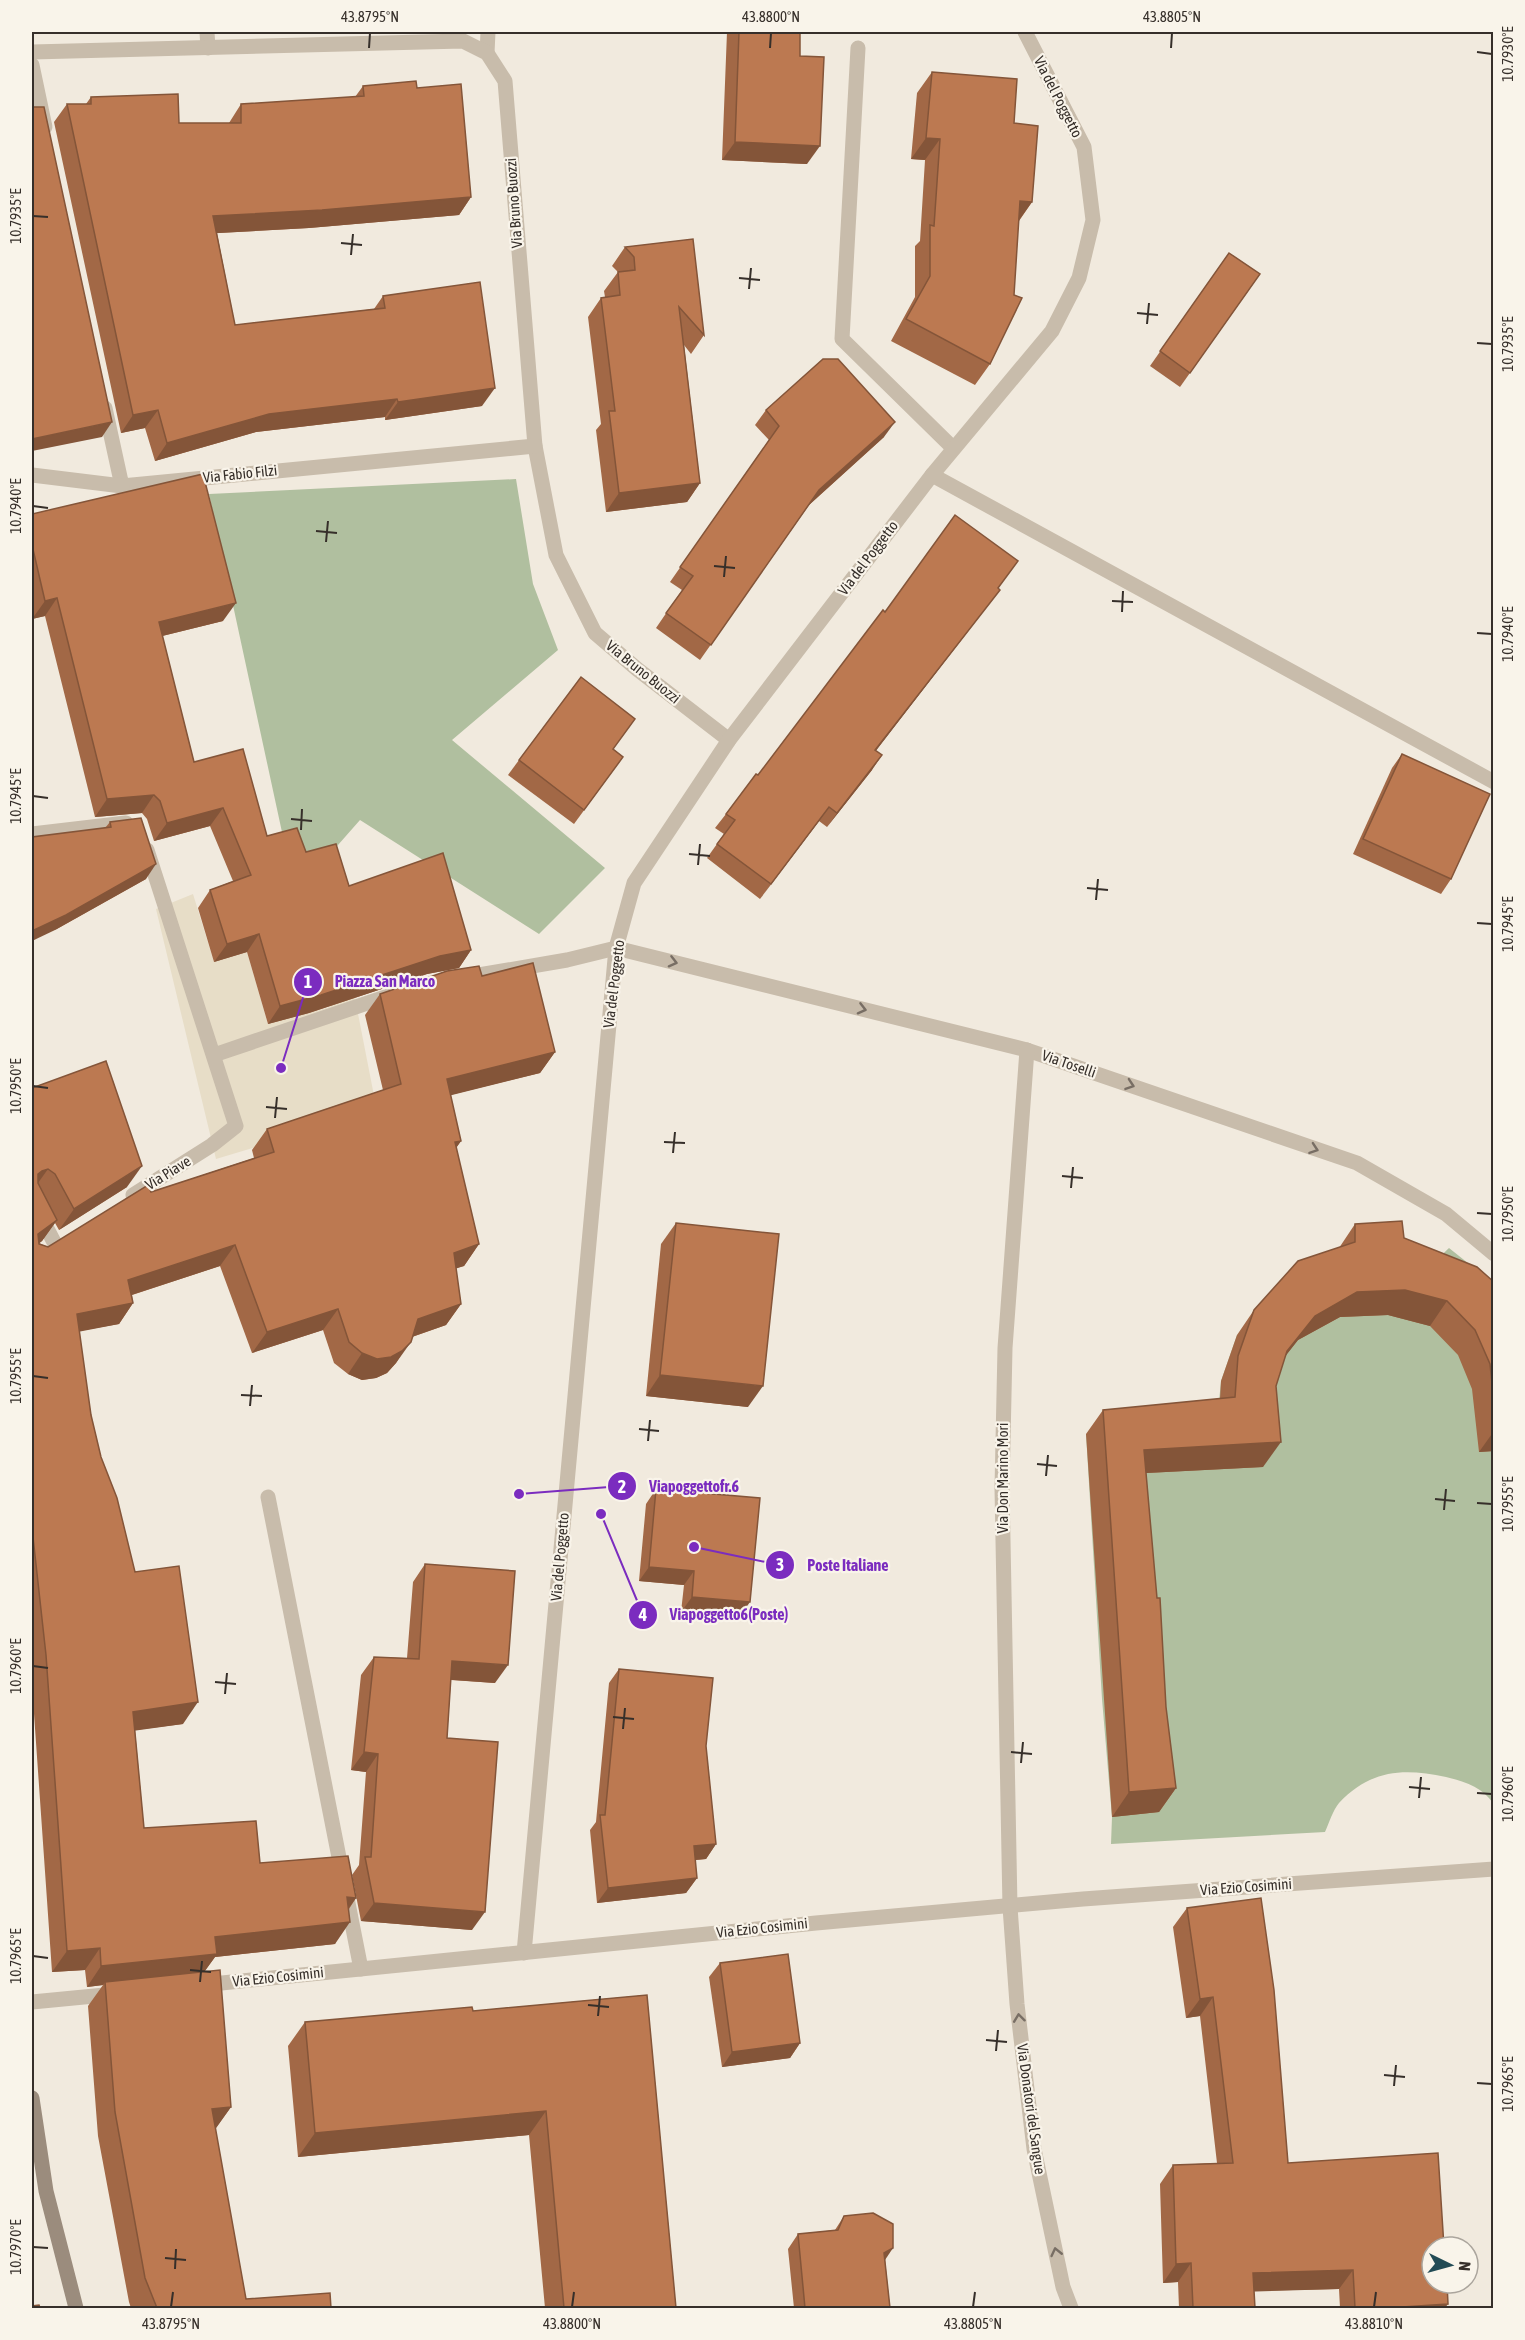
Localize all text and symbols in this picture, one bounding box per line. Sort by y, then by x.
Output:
text: 43.8795°N [341,8,399,25]
text: 43.8800°N [742,8,800,25]
text: 43.8805°N [1143,8,1201,25]
text: 10.7930°E [1499,26,1516,82]
street label: Via del Poggetto [1031,53,1086,140]
street label: Via Bruno Buozzi [502,157,525,249]
text: 10.7935°E [7,188,24,244]
text: 10.7935°E [1499,316,1516,372]
street label: Via Fabio Filzi [202,461,278,486]
text: 10.7940°E [7,478,24,534]
street label: Via del Poggetto [834,517,901,598]
text: 10.7940°E [1499,606,1516,662]
street label: Via Bruno Buozzi [603,637,684,707]
text: 10.7945°E [7,768,24,824]
text: 10.7945°E [1499,896,1516,952]
street label: Via del Poggetto [600,939,627,1029]
one-way arrow [667,954,677,967]
callout: Piazza San Marco [293,965,447,999]
text: 1 [304,971,312,992]
text: Piazza San Marco [335,972,436,990]
one-way arrow [857,1001,867,1014]
street label: Via Toselli [1040,1046,1098,1081]
text: 10.7950°E [7,1058,24,1114]
one-way arrow [1124,1078,1135,1091]
one-way arrow [1308,1141,1319,1154]
street label: Via Piave [142,1152,194,1193]
text: 10.7950°E [1499,1186,1516,1242]
text: 10.7955°E [7,1348,24,1404]
street label: Via Don Marino Mori [994,1423,1011,1533]
callout: Viapoggettofr.6 [607,1469,751,1503]
text: 2 [618,1476,626,1497]
text: 10.7955°E [1499,1476,1516,1532]
text: Viapoggettofr.6 [648,1477,739,1495]
street label: Via del Poggetto [547,1512,572,1602]
callout: Poste Italiane [765,1548,900,1582]
text: 3 [776,1554,784,1575]
text: Poste Italiane [807,1556,889,1574]
callout: Viapoggetto6(Poste) [628,1598,801,1632]
text: 4 [638,1604,647,1625]
text: Viapoggetto6(Poste) [669,1605,789,1623]
text: 10.7960°E [7,1638,24,1694]
text: 10.7960°E [1499,1766,1516,1822]
street label: Via Ezio Cosimini [1200,1875,1292,1898]
street label: Via Ezio Cosimini [715,1914,808,1941]
text: 10.7965°E [7,1928,24,1984]
street label: Via Ezio Cosimini [231,1963,324,1990]
one-way arrow [1013,2014,1026,2023]
street label: Via Donatori del Sangue [1014,2043,1049,2176]
text: 10.7965°E [1499,2056,1516,2112]
text: 10.7970°E [7,2219,24,2275]
north arrow [1420,2235,1480,2295]
one-way arrow [1050,2248,1063,2258]
text: N [1456,2261,1474,2272]
text: 43.8795°N [142,2315,200,2332]
text: 43.8800°N [543,2315,601,2332]
text: 43.8805°N [944,2315,1002,2332]
text: 43.8810°N [1345,2315,1403,2332]

